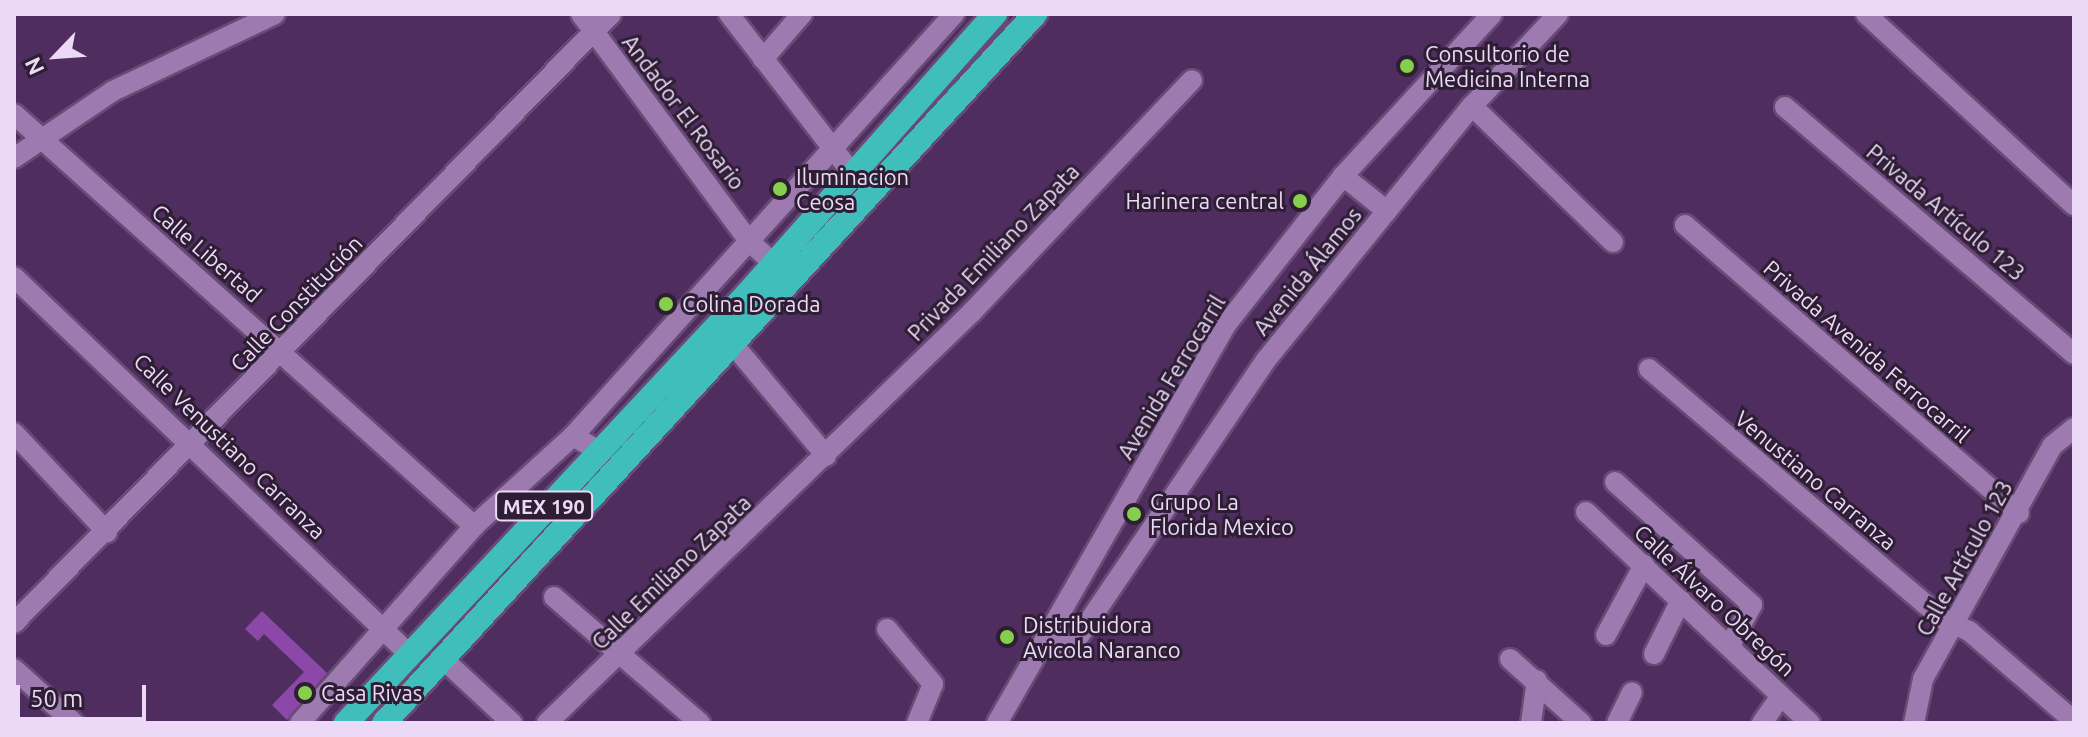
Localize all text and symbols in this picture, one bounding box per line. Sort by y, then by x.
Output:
north arrow [16,16,96,96]
street label: Andador El Rosario [617,29,751,195]
place label: Consultorio de Medicina Interna [1425,40,1590,92]
text: N [19,54,49,79]
marker: Consultorio de Medicina Interna [1396,55,1418,77]
street label: Privada Artículo 123 [1862,138,2030,286]
street label: Privada Emiliano Zapata [902,158,1084,346]
place label: Iluminacion Ceosa [796,163,909,214]
marker: Iluminacion Ceosa [771,180,789,198]
place label: Harinera central [1125,188,1284,214]
marker: Harinera central [1291,192,1309,210]
street label: Calle Libertad [147,198,267,308]
street label: Avenida Álamos [1247,202,1367,340]
street label: Calle Constitución [225,230,367,376]
street label: Privada Avenida Ferrocarril [1759,254,1975,448]
street label: Avenida Ferrocarril [1112,290,1230,464]
place label: Colina Dorada [682,291,821,317]
marker: Colina Dorada [657,295,675,313]
street label: Calle Venustiano Carranza [129,348,331,544]
street label: Venustiano Carranza [1730,405,1902,555]
street label: Calle Artículo 123 [1910,476,2018,640]
place label: Grupo La Florida Mexico [1150,488,1294,540]
street label: Calle Emiliano Zapata [586,489,756,655]
road number: MEX 190 [494,490,594,522]
marker: Grupo La Florida Mexico [1125,505,1143,523]
street label: Calle Álvaro Obregón [1629,519,1801,681]
place label: Distribuidora Avicola Naranco [1023,611,1181,662]
marker: Distribuidora Avicola Naranco [998,628,1016,646]
scale bar [20,669,150,719]
place label: Casa Rivas [321,680,422,706]
marker: Casa Rivas [296,684,314,702]
text: 50 m [30,685,83,712]

